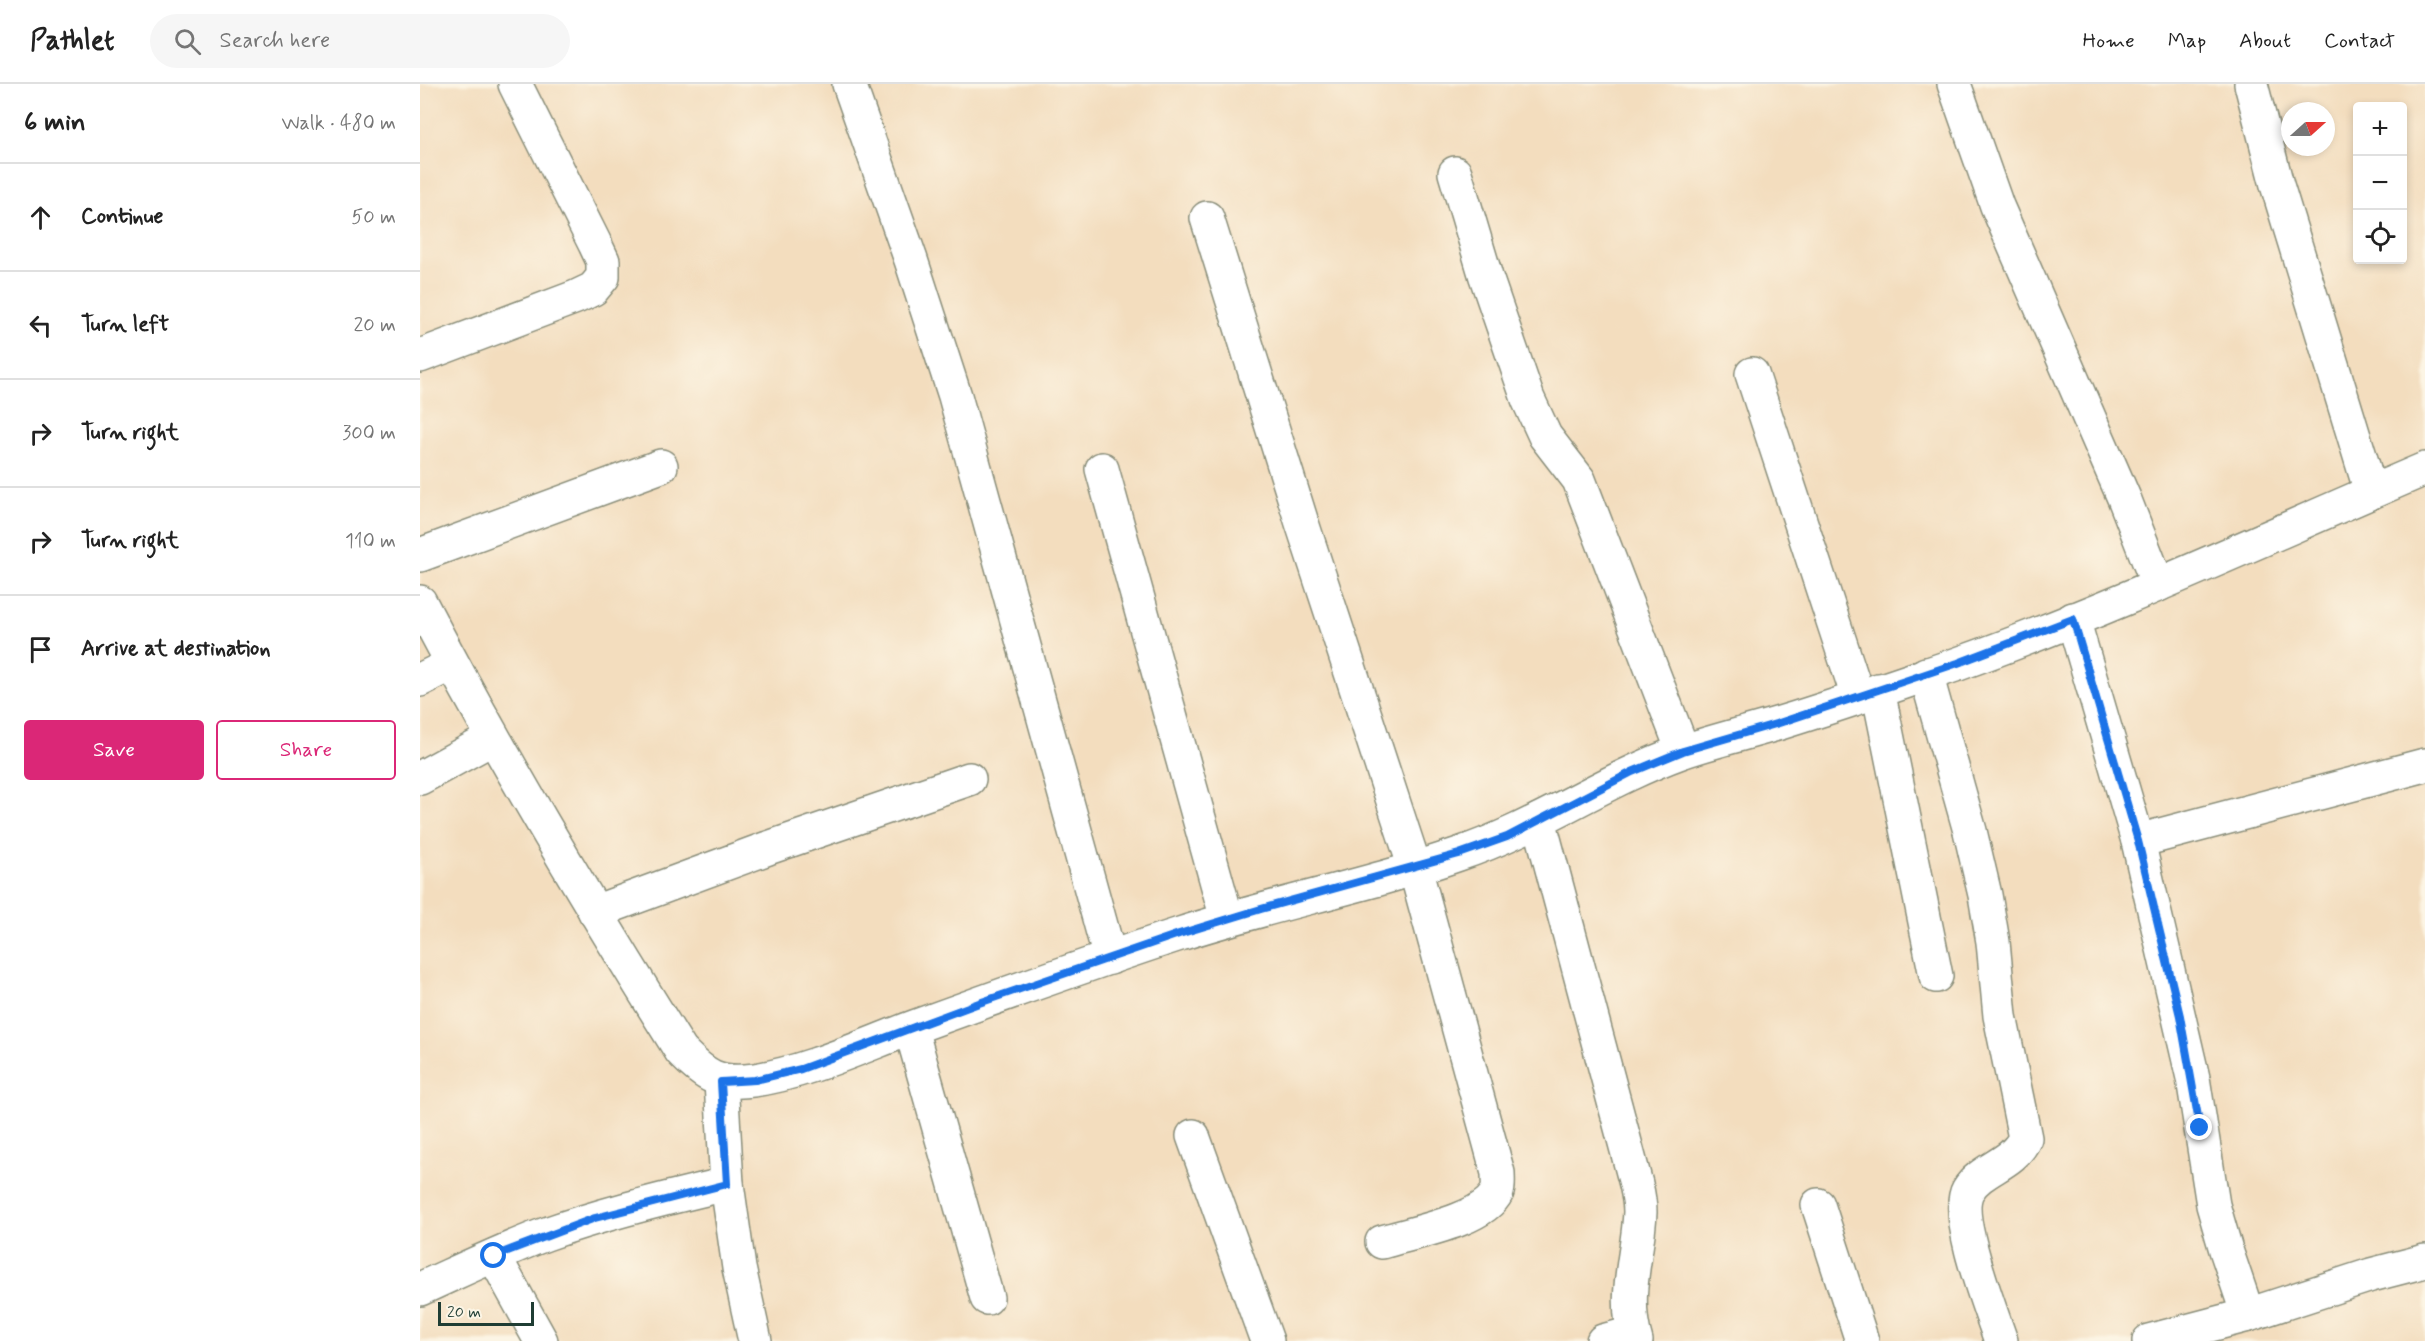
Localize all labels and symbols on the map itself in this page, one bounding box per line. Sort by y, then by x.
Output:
north arrow [2281,102,2335,156]
route end [2186,1114,2212,1140]
route start [480,1242,506,1268]
scale bar [438,1299,534,1326]

